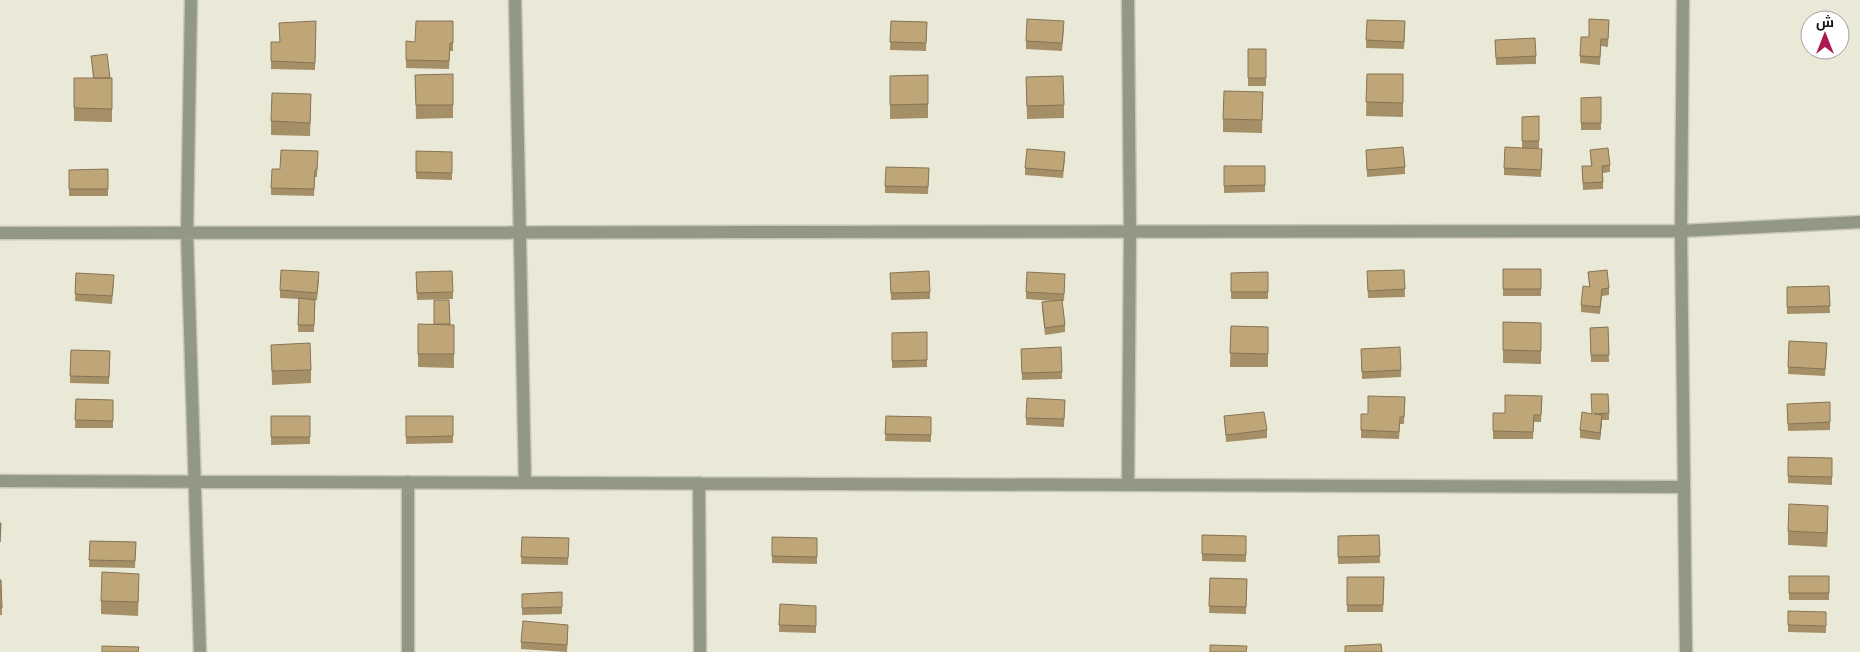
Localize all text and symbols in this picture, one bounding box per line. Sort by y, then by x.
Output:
north arrow [1800,10,1850,60]
text: ش [1816,13,1834,31]

